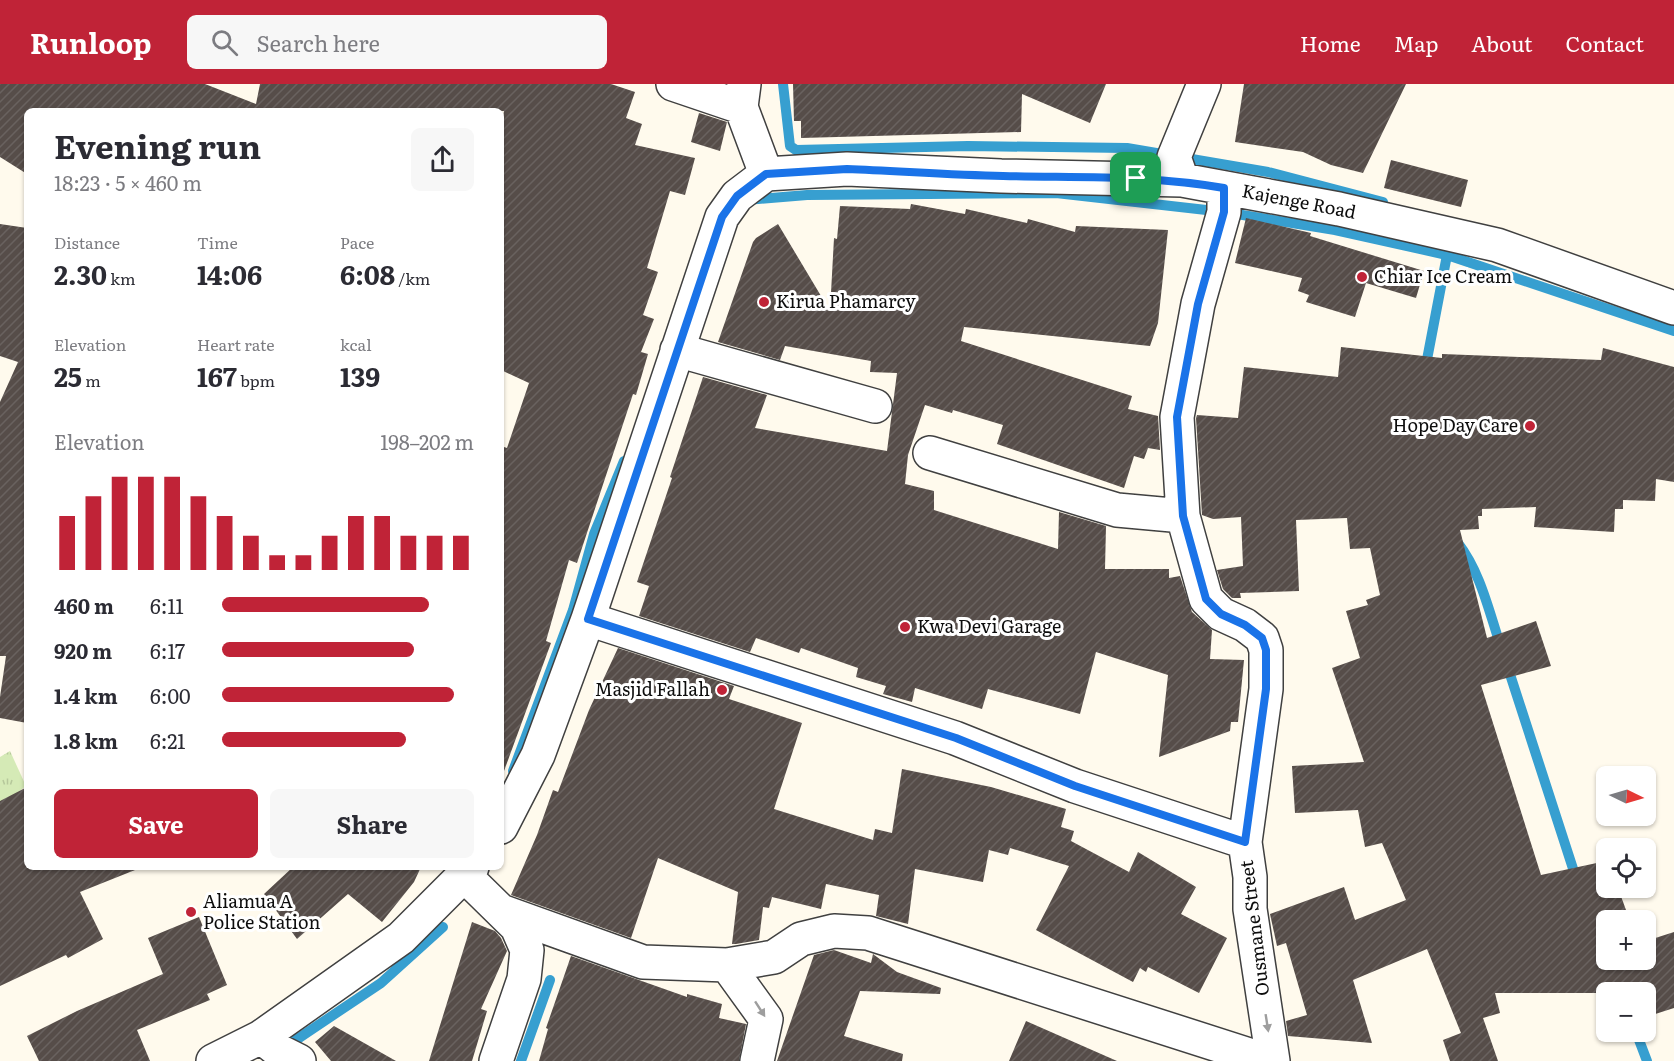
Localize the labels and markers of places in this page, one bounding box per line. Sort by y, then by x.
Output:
pin [1110,152,1161,203]
place label: Chiar Ice Cream [1374,262,1512,289]
marker: Chiar Ice Cream [1355,270,1369,284]
place label: Kirua Phamarcy [776,287,916,314]
marker: Kirua Phamarcy [757,295,771,309]
place label: Hope Day Care [1393,411,1518,438]
marker: Hope Day Care [1523,419,1537,433]
place label: Kwa Devi Garage [917,612,1061,639]
marker: Kwa Devi Garage [898,620,912,634]
place label: Masjid Fallah [595,675,710,702]
marker: Masjid Fallah [715,683,729,697]
place label: Aliamua A Police Station [203,887,320,935]
marker: Aliamua A Police Station [184,905,198,919]

